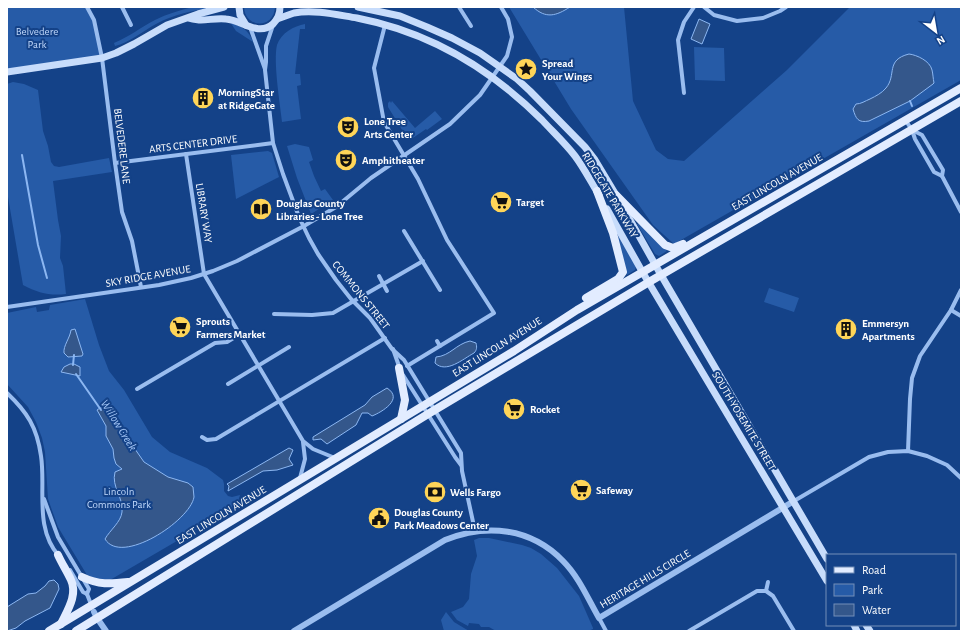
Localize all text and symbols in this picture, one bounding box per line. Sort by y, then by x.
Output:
north arrow [916,12,956,52]
park label: Belvedere Park [16,26,58,50]
text: N [935,33,947,47]
place icon: Spread Your Wings [513,56,539,82]
place label: Spread Your Wings [542,58,592,82]
building icon: MorningStar at RidgeGate [190,85,216,111]
place label: MorningStar at RidgeGate [218,87,275,111]
street label: BELVEDERE LANE [112,108,132,185]
theatre icon: Lone Tree Arts Center [335,114,361,140]
place label: Lone Tree Arts Center [364,116,413,140]
street label: ARTS CENTER DRIVE [148,133,238,155]
theatre icon: Amphitheater [333,147,359,173]
street label: RIDGEGATE PARKWAY [580,150,640,240]
street label: EAST LINCOLN AVENUE [730,151,825,212]
place label: Amphitheater [362,155,425,166]
street label: LIBRARY WAY [194,182,214,244]
supermarket icon: Target [488,189,514,215]
library icon: Douglas County Libraries - Lone Tree [248,196,274,222]
place label: Target [516,197,544,208]
place label: Douglas County Libraries - Lone Tree [276,198,363,222]
street label: COMMONS STREET [330,259,392,332]
street label: SKY RIDGE AVENUE [105,263,192,289]
supermarket icon: Sprouts Farmers Market [167,314,193,340]
street label: EAST LINCOLN AVENUE [451,315,544,379]
place label: Sprouts Farmers Market [196,316,266,340]
building icon: Emmersyn Apartments [833,316,859,342]
place label: Emmersyn Apartments [862,318,915,342]
street label: SOUTH YOSEMITE STREET [710,370,778,473]
supermarket icon: Rocket [501,396,527,422]
water label: Willow Creek [99,397,140,453]
place label: Rocket [530,404,560,415]
supermarket icon: Safeway [568,477,594,503]
bank icon: Wells Fargo [422,479,448,505]
street label: EAST LINCOLN AVENUE [174,483,268,546]
place label: Safeway [596,485,633,496]
park label: Lincoln Commons Park [87,486,151,510]
place label: Wells Fargo [450,487,501,498]
public building icon: Douglas County Park Meadows Center [366,505,392,531]
place label: Douglas County Park Meadows Center [394,507,489,531]
street label: HERITAGE HILLS CIRCLE [598,547,693,610]
legend [826,554,956,626]
text: Road [862,564,886,576]
text: Park [862,584,883,596]
text: Water [862,604,891,616]

